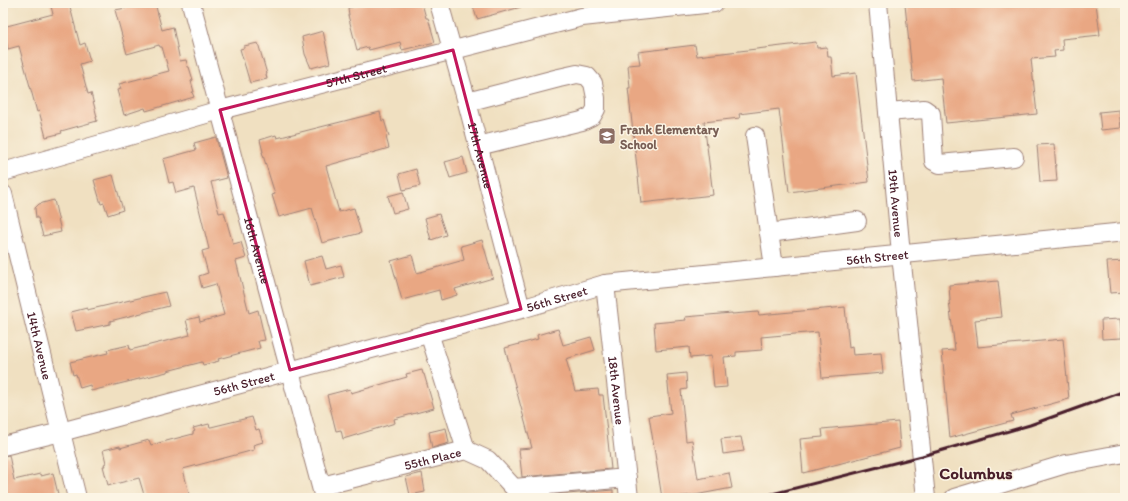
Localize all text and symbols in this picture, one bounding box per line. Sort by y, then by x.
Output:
street label: 57th Street [324,60,388,90]
street label: 17th Avenue [465,120,497,190]
place label: Frank Elementary School [620,122,720,152]
school or university icon: Frank Elementary School [597,126,617,146]
street label: 19th Avenue [886,168,907,238]
street label: 16th Avenue [241,215,274,285]
street label: 56th Street [845,246,909,267]
street label: 56th Street [524,282,589,315]
street label: 14th Avenue [24,310,55,381]
street label: 18th Avenue [606,355,628,425]
street label: 56th Street [212,368,276,398]
street label: 55th Place [402,444,463,473]
district label: Columbus [939,463,1013,483]

